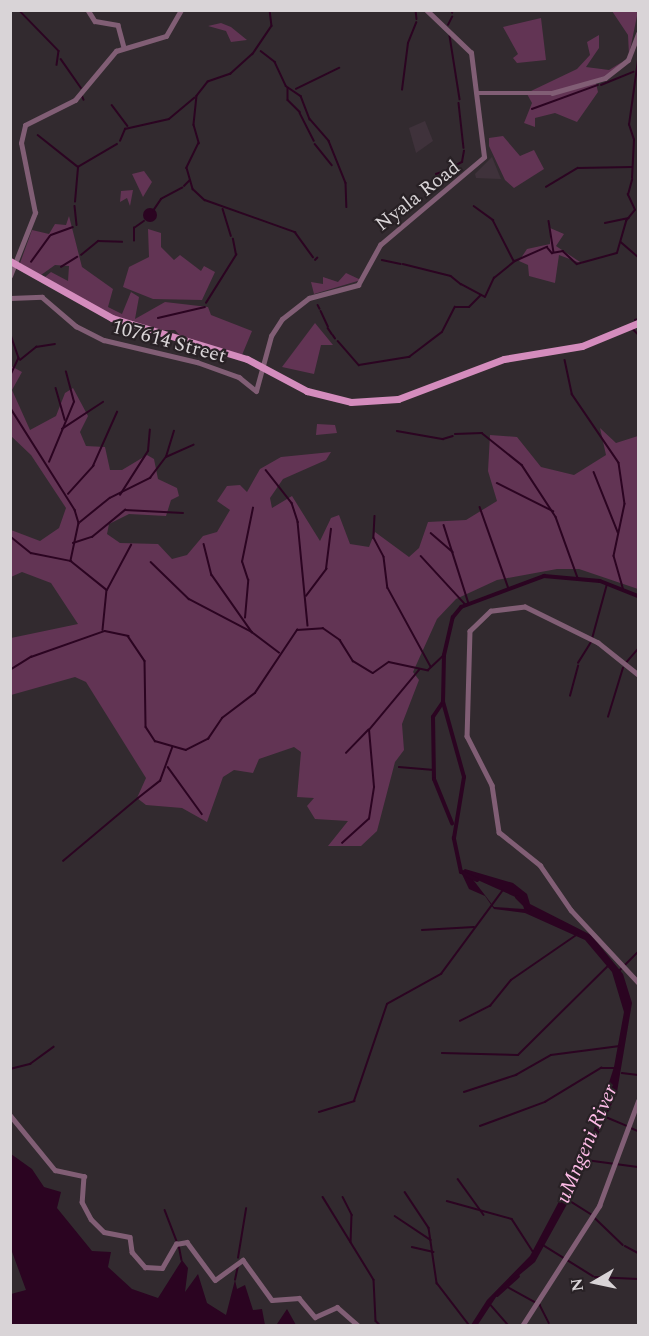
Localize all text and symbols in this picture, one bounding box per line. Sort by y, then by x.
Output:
street label: Nyala Road [371,155,465,237]
street label: 107614 Street [109,315,229,369]
water label: uMngeni River [551,1081,623,1207]
north arrow [565,1252,625,1312]
text: N [564,1276,590,1293]

